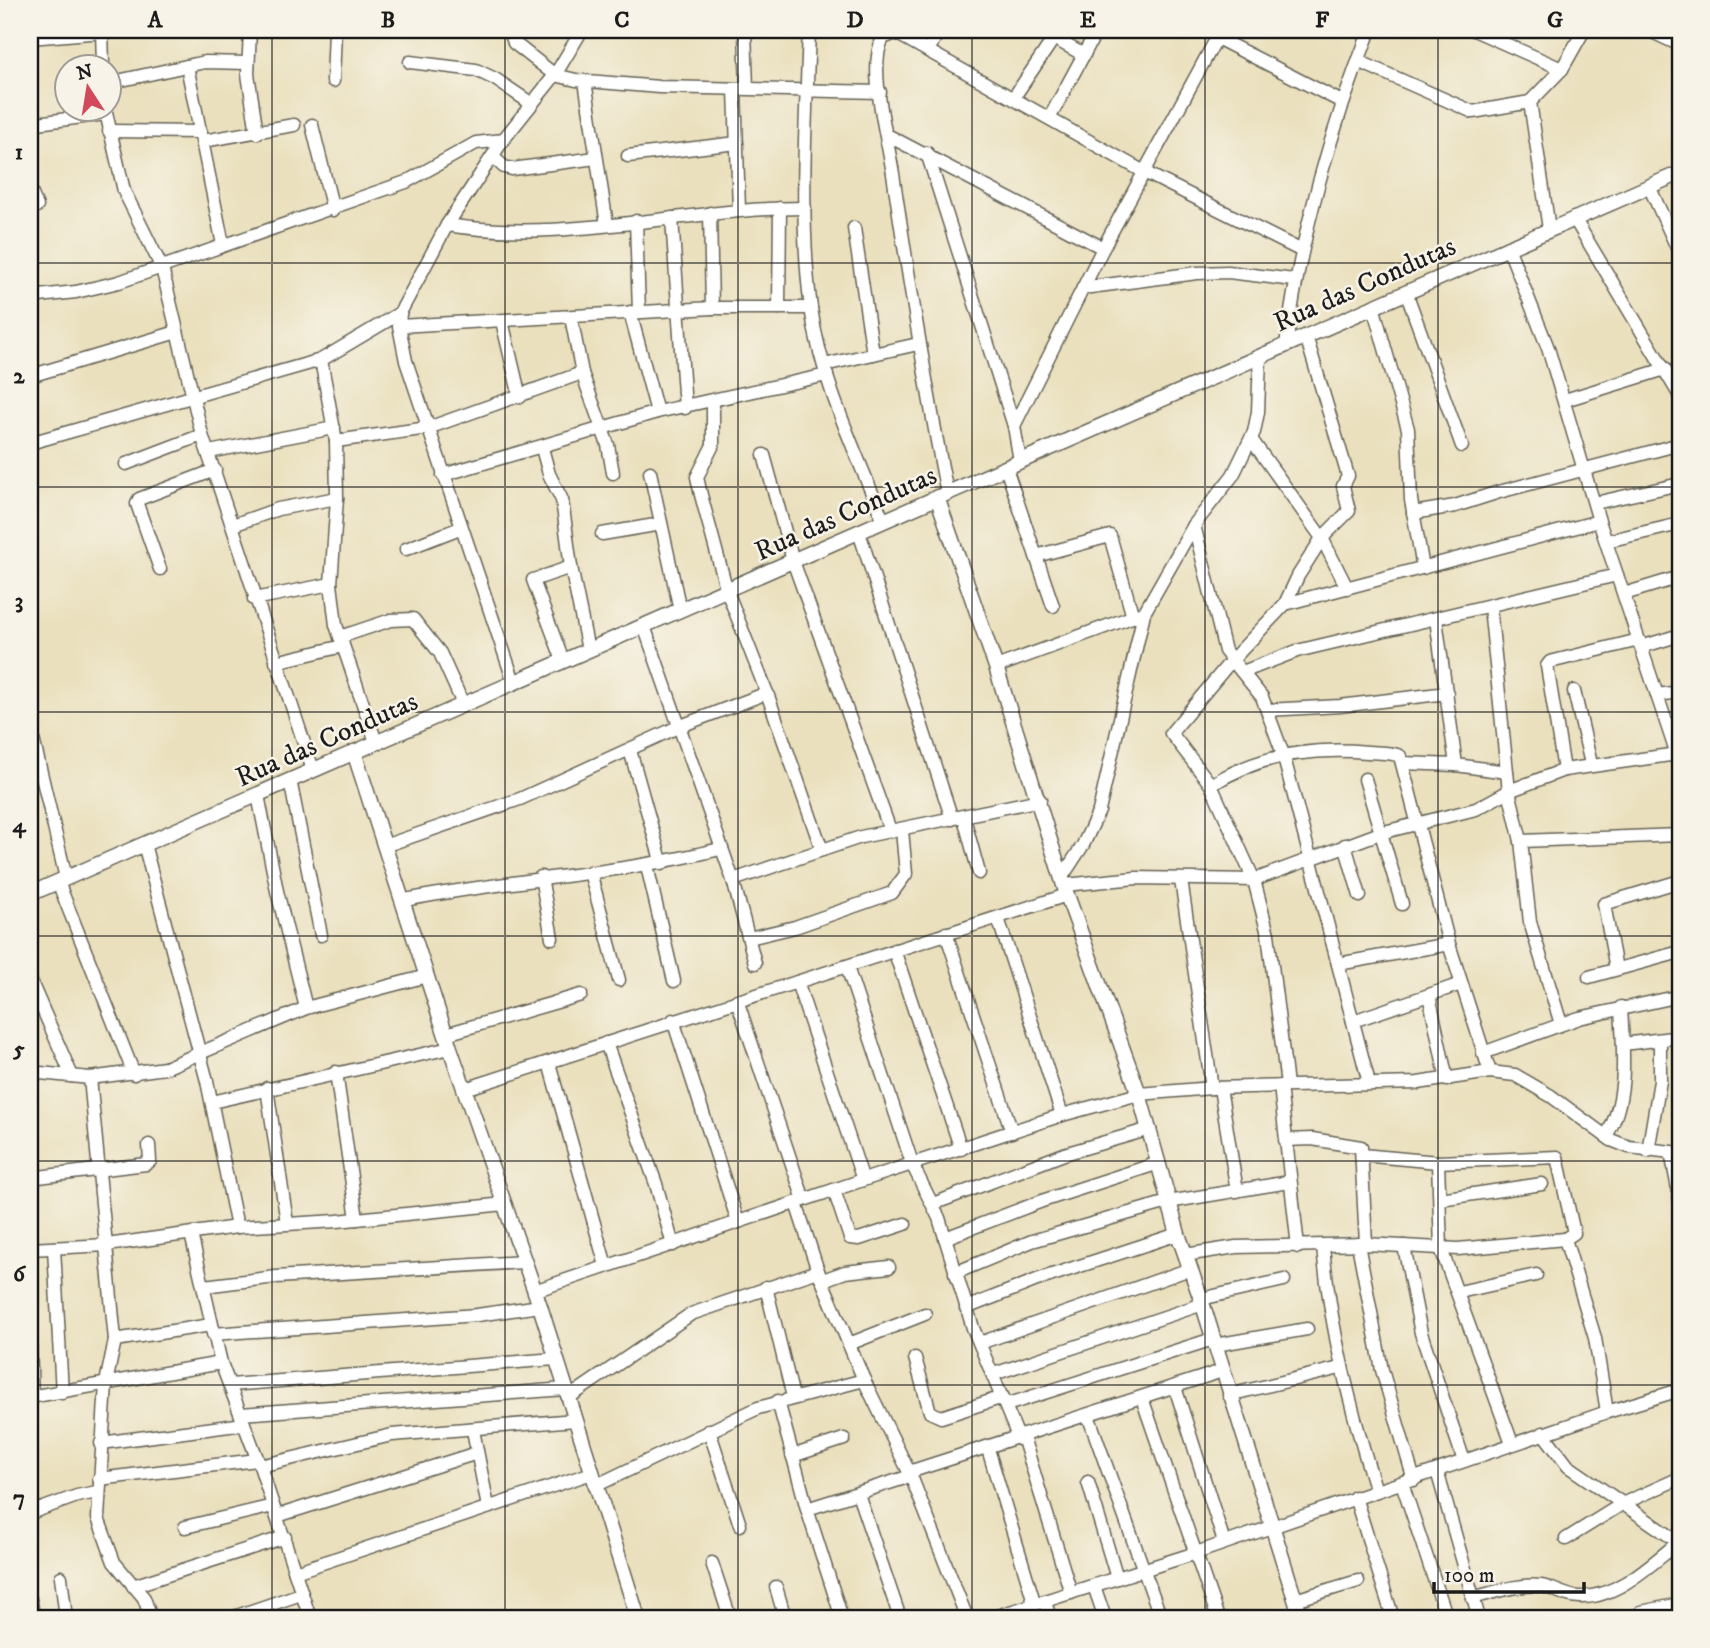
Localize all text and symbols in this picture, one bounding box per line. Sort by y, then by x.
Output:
text: A [147,6,164,35]
text: B [381,6,395,35]
text: C [614,6,630,35]
text: D [846,6,864,35]
text: E [1080,6,1096,35]
text: F [1315,6,1330,35]
text: G [1547,6,1563,35]
north arrow [52,52,122,122]
text: N [75,60,95,86]
text: 1 [15,138,23,167]
street label: Rua das Condutas [1268,229,1461,340]
text: 2 [13,362,25,391]
street label: Rua das Condutas [749,458,942,569]
text: 3 [15,587,23,616]
street label: Rua das Condutas [230,684,423,795]
text: 4 [12,811,27,840]
text: 5 [12,1035,25,1064]
text: 6 [13,1260,27,1289]
text: 7 [13,1484,25,1513]
scale bar [1434,1550,1584,1594]
text: 100 m [1444,1563,1495,1589]

